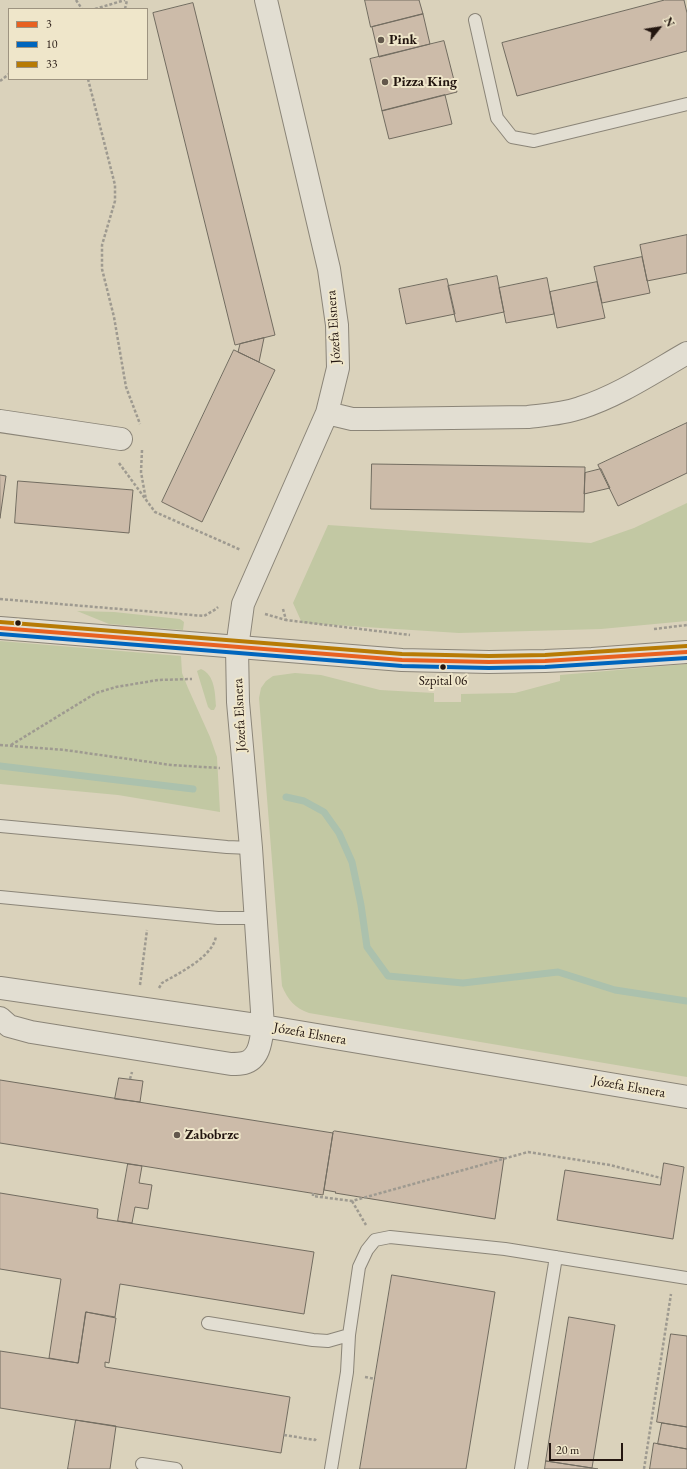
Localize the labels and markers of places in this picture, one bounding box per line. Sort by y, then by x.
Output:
place label: Pink [389,32,417,48]
marker: Pink [376,35,386,45]
place label: Pizza King [393,74,457,90]
marker: Pizza King [380,77,390,87]
unlabelled marker [13,618,23,628]
marker: Szpital 06 [438,662,448,672]
place label: Szpital 06 [419,673,467,689]
place label: Zabobrze [185,1127,239,1143]
marker: Zabobrze [172,1130,182,1140]

